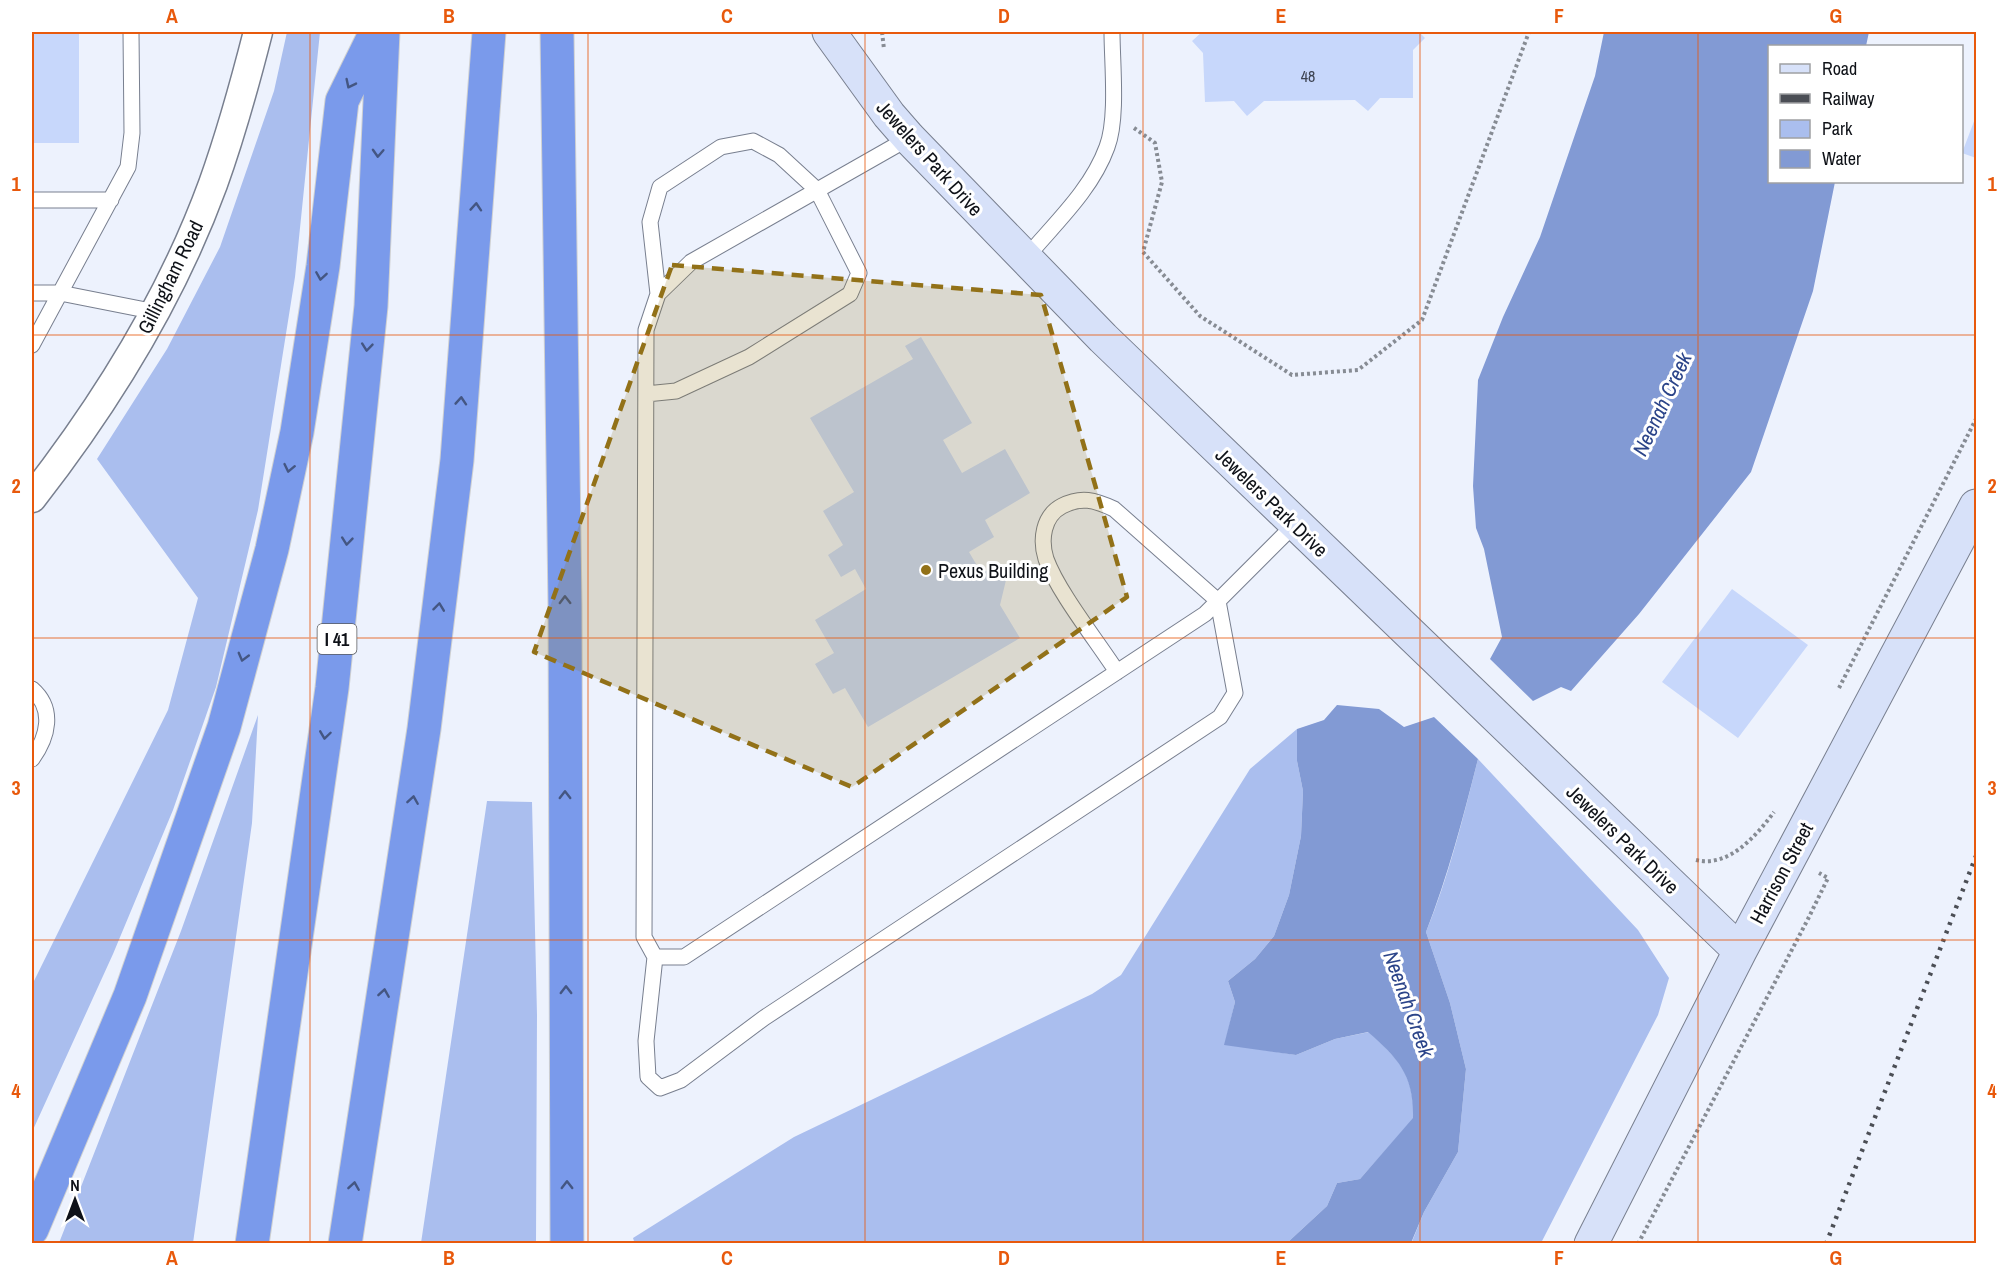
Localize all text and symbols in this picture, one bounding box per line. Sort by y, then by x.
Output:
text: A [166,2,178,29]
text: B [443,2,455,29]
text: C [721,2,733,29]
text: D [998,2,1010,29]
text: E [1276,2,1287,29]
text: F [1554,2,1564,29]
text: G [1830,2,1842,29]
legend [1768,45,1963,183]
text: Road [1822,56,1857,81]
house number: 48 [1301,65,1315,87]
one-way arrow [346,78,357,88]
text: Railway [1822,86,1875,111]
street label: Jewelers Park Drive [871,94,989,222]
text: Park [1822,116,1853,141]
text: Water [1822,146,1861,171]
one-way arrow [371,148,384,157]
text: 1 [11,170,21,197]
text: 1 [1987,170,1997,197]
one-way arrow [470,202,483,211]
street label: Gillingham Road [131,216,209,338]
one-way arrow [315,270,328,280]
one-way arrow [361,343,374,352]
water label: Neenah Creek [1625,346,1699,460]
one-way arrow [455,397,468,406]
street label: Jewelers Park Drive [1210,441,1334,563]
one-way arrow [283,463,296,473]
text: 2 [11,472,21,499]
text: 2 [1987,472,1997,499]
one-way arrow [341,537,354,546]
place label: Pexus Building [938,557,1048,584]
marker: Pexus Building [919,563,933,577]
one-way arrow [558,596,571,605]
one-way arrow [432,602,445,612]
road number: I 41 [318,624,356,654]
one-way arrow [238,652,250,662]
one-way arrow [320,731,332,740]
text: 3 [11,774,21,801]
text: 3 [1987,774,1997,801]
street label: Jewelers Park Drive [1561,778,1685,900]
one-way arrow [559,791,571,800]
one-way arrow [407,796,419,805]
street label: Harrison Street [1743,817,1819,928]
water label: Neenah Creek [1376,947,1442,1062]
one-way arrow [560,986,572,995]
one-way arrow [377,988,389,998]
text: 4 [11,1077,21,1104]
text: 4 [1987,1077,1997,1104]
north arrow [45,1170,105,1230]
text: N [70,1174,80,1196]
one-way arrow [347,1181,360,1191]
one-way arrow [561,1181,573,1190]
text: A [166,1244,178,1271]
text: B [443,1244,455,1271]
text: C [721,1244,733,1271]
text: D [998,1244,1010,1271]
text: E [1276,1244,1287,1271]
text: F [1554,1244,1564,1271]
text: G [1830,1244,1842,1271]

